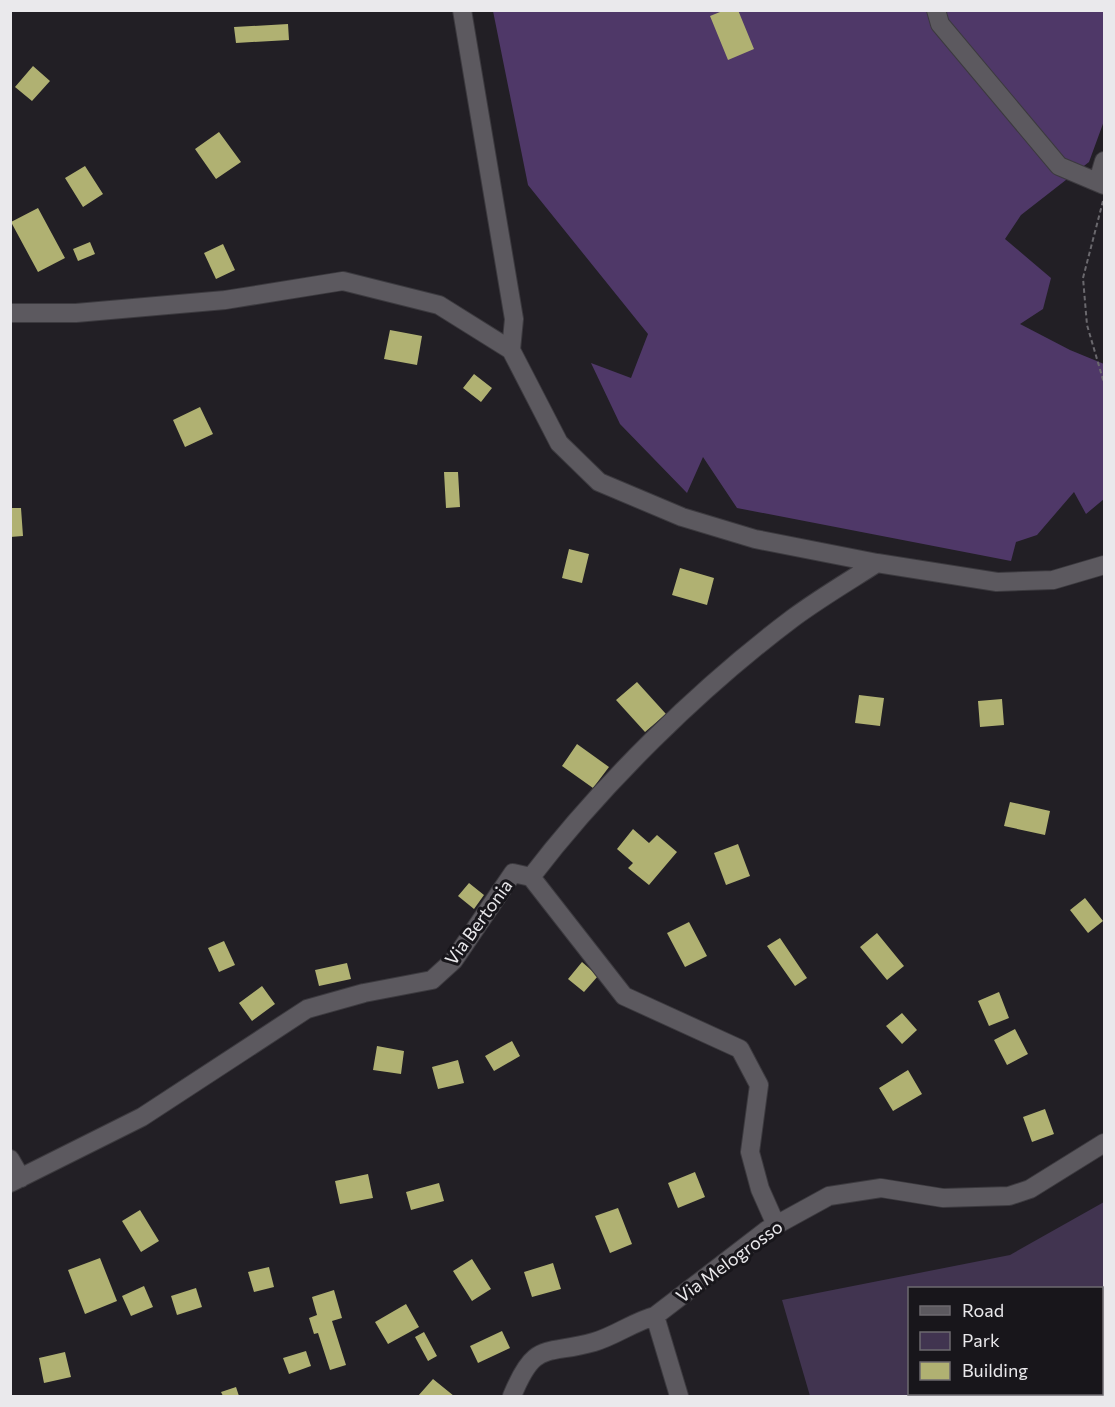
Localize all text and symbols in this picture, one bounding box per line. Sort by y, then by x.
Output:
street label: Via Bertonia [440,875,516,969]
street label: Via Melogrosso [671,1215,787,1307]
legend [908,1287,1103,1395]
text: Road [962,1299,1004,1321]
text: Park [962,1329,1000,1351]
text: Building [962,1359,1028,1381]

